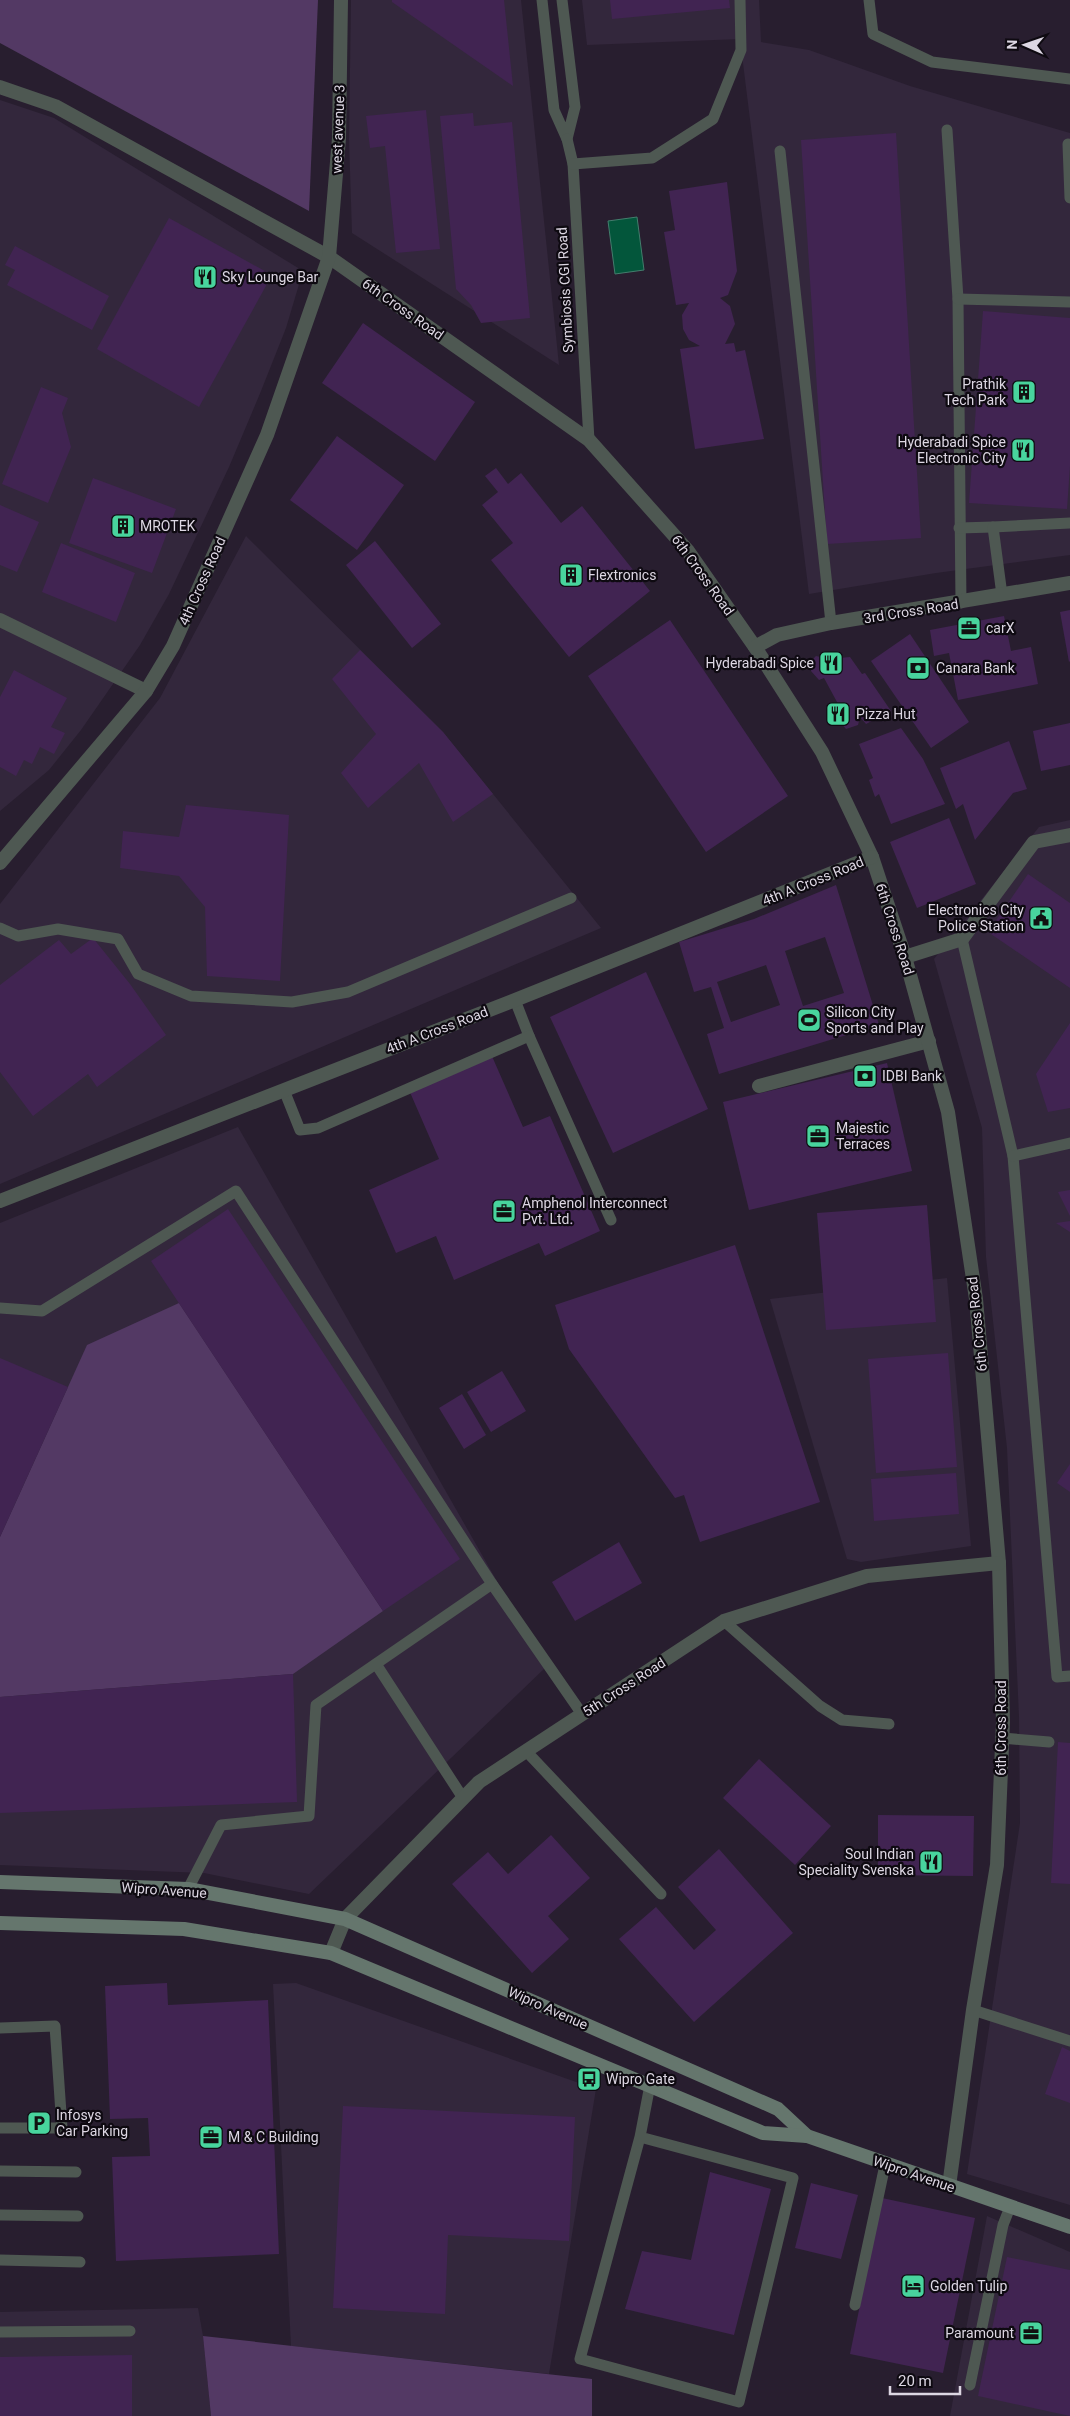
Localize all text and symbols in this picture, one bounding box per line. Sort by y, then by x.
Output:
north arrow [1000,20,1050,70]
text: N [1004,39,1020,50]
street label: west avenue 3 [328,84,348,174]
street label: Symbiosis CGI Road [554,227,576,353]
restaurant icon: Sky Lounge Bar [192,264,218,290]
place label: Sky Lounge Bar [222,269,319,285]
street label: 6th Cross Road [359,275,447,343]
place label: Prathik Tech Park [944,376,1007,408]
building icon: Prathik Tech Park [1011,379,1037,405]
place label: Hyderabadi Spice Electronic City [897,434,1006,466]
restaurant icon: Hyderabadi Spice Electronic City [1010,437,1036,463]
building icon: MROTEK [110,513,136,539]
place label: MROTEK [140,518,196,534]
street label: 6th Cross Road [668,532,738,618]
street label: 4th Cross Road [175,534,229,628]
building icon: Flextronics [558,562,584,588]
place label: Flextronics [588,567,656,583]
street label: 3rd Cross Road [863,596,959,626]
office icon: carX [956,615,982,641]
place label: carX [986,620,1015,636]
restaurant icon: Hyderabadi Spice [818,650,844,676]
place label: Hyderabadi Spice [705,655,814,671]
bank icon: Canara Bank [905,655,931,681]
place label: Canara Bank [936,660,1016,676]
restaurant icon: Pizza Hut [825,701,851,727]
place label: Pizza Hut [856,706,916,722]
street label: 4th A Cross Road [760,853,866,909]
street label: 6th Cross Road [873,881,917,977]
place label: Electronics City Police Station [928,902,1024,934]
public building icon: Electronics City Police Station [1028,905,1054,931]
street label: 4th A Cross Road [384,1003,490,1057]
place label: Silicon City Sports and Play [826,1004,924,1036]
sports icon: Silicon City Sports and Play [796,1007,822,1033]
bank icon: IDBI Bank [852,1063,878,1089]
place label: IDBI Bank [882,1068,943,1084]
place label: Majestic Terraces [836,1120,890,1152]
office icon: Majestic Terraces [805,1123,831,1149]
place label: Amphenol Interconnect Pvt. Ltd. [522,1195,668,1227]
office icon: Amphenol Interconnect Pvt. Ltd. [491,1198,517,1224]
street label: 6th Cross Road [964,1276,990,1372]
street label: 5th Cross Road [580,1654,668,1720]
street label: 6th Cross Road [993,1680,1009,1776]
place label: Soul Indian Speciality Svenska [798,1846,914,1878]
restaurant icon: Soul Indian Speciality Svenska [918,1849,944,1875]
street label: Wipro Avenue [121,1879,207,1901]
street label: Wipro Avenue [506,1983,590,2033]
bus stop icon: Wipro Gate [576,2066,602,2092]
place label: Wipro Gate [606,2071,675,2087]
place label: Infosys Car Parking [56,2107,128,2139]
parking icon: Infosys Car Parking [26,2110,52,2136]
office icon: M & C Building [198,2124,224,2150]
place label: M & C Building [228,2129,319,2145]
street label: Wipro Avenue [871,2153,957,2195]
hotel icon: Golden Tulip [900,2273,926,2299]
place label: Golden Tulip [930,2278,1007,2294]
office icon: Paramount [1018,2320,1044,2346]
place label: Paramount [945,2325,1014,2341]
scale bar [890,2364,960,2396]
text: 20 m [898,2372,932,2390]

